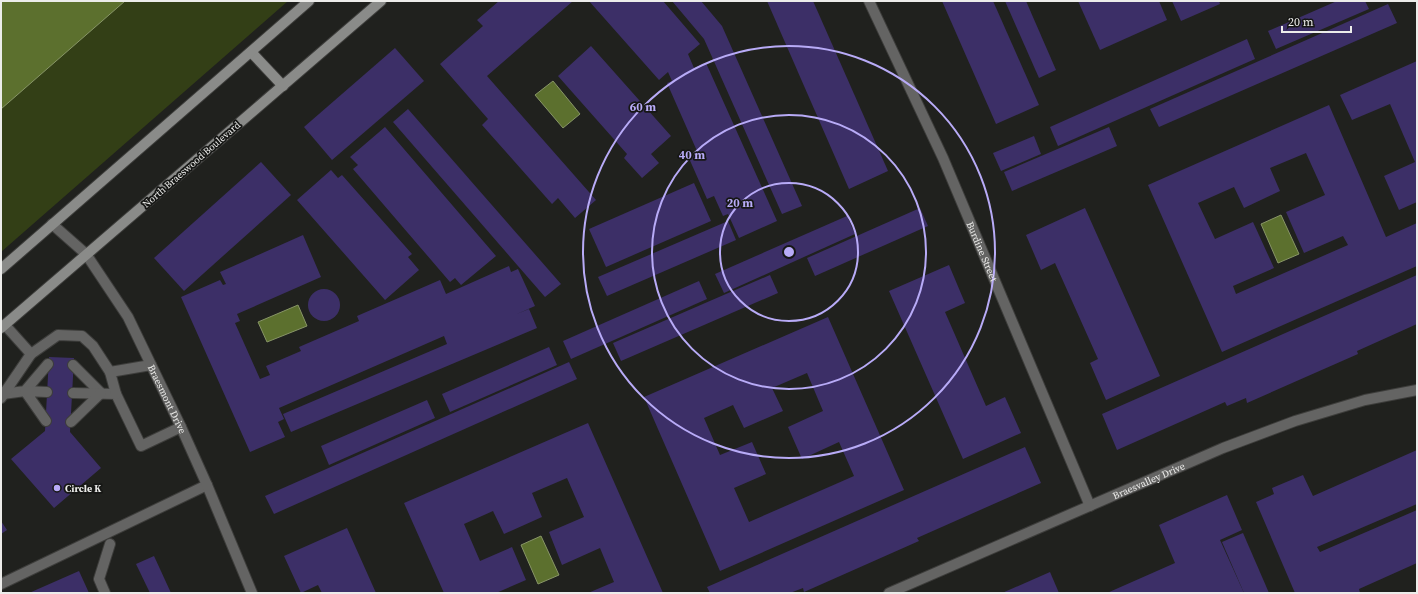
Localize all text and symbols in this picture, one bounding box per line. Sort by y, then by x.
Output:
scale bar [1282,8,1351,34]
text: 20 m [1288,14,1314,30]
text: 60 m [630,99,656,115]
street label: North Braeswood Boulevard [140,118,243,210]
text: 40 m [679,147,705,163]
text: 20 m [727,195,753,211]
street label: Burdine Street [964,220,1001,284]
centre of rings [782,245,796,259]
street label: Braesmont Drive [145,362,189,436]
street label: Braesvalley Drive [1111,459,1187,502]
place label: Circle K [65,482,101,495]
marker: Circle K [52,483,62,493]

